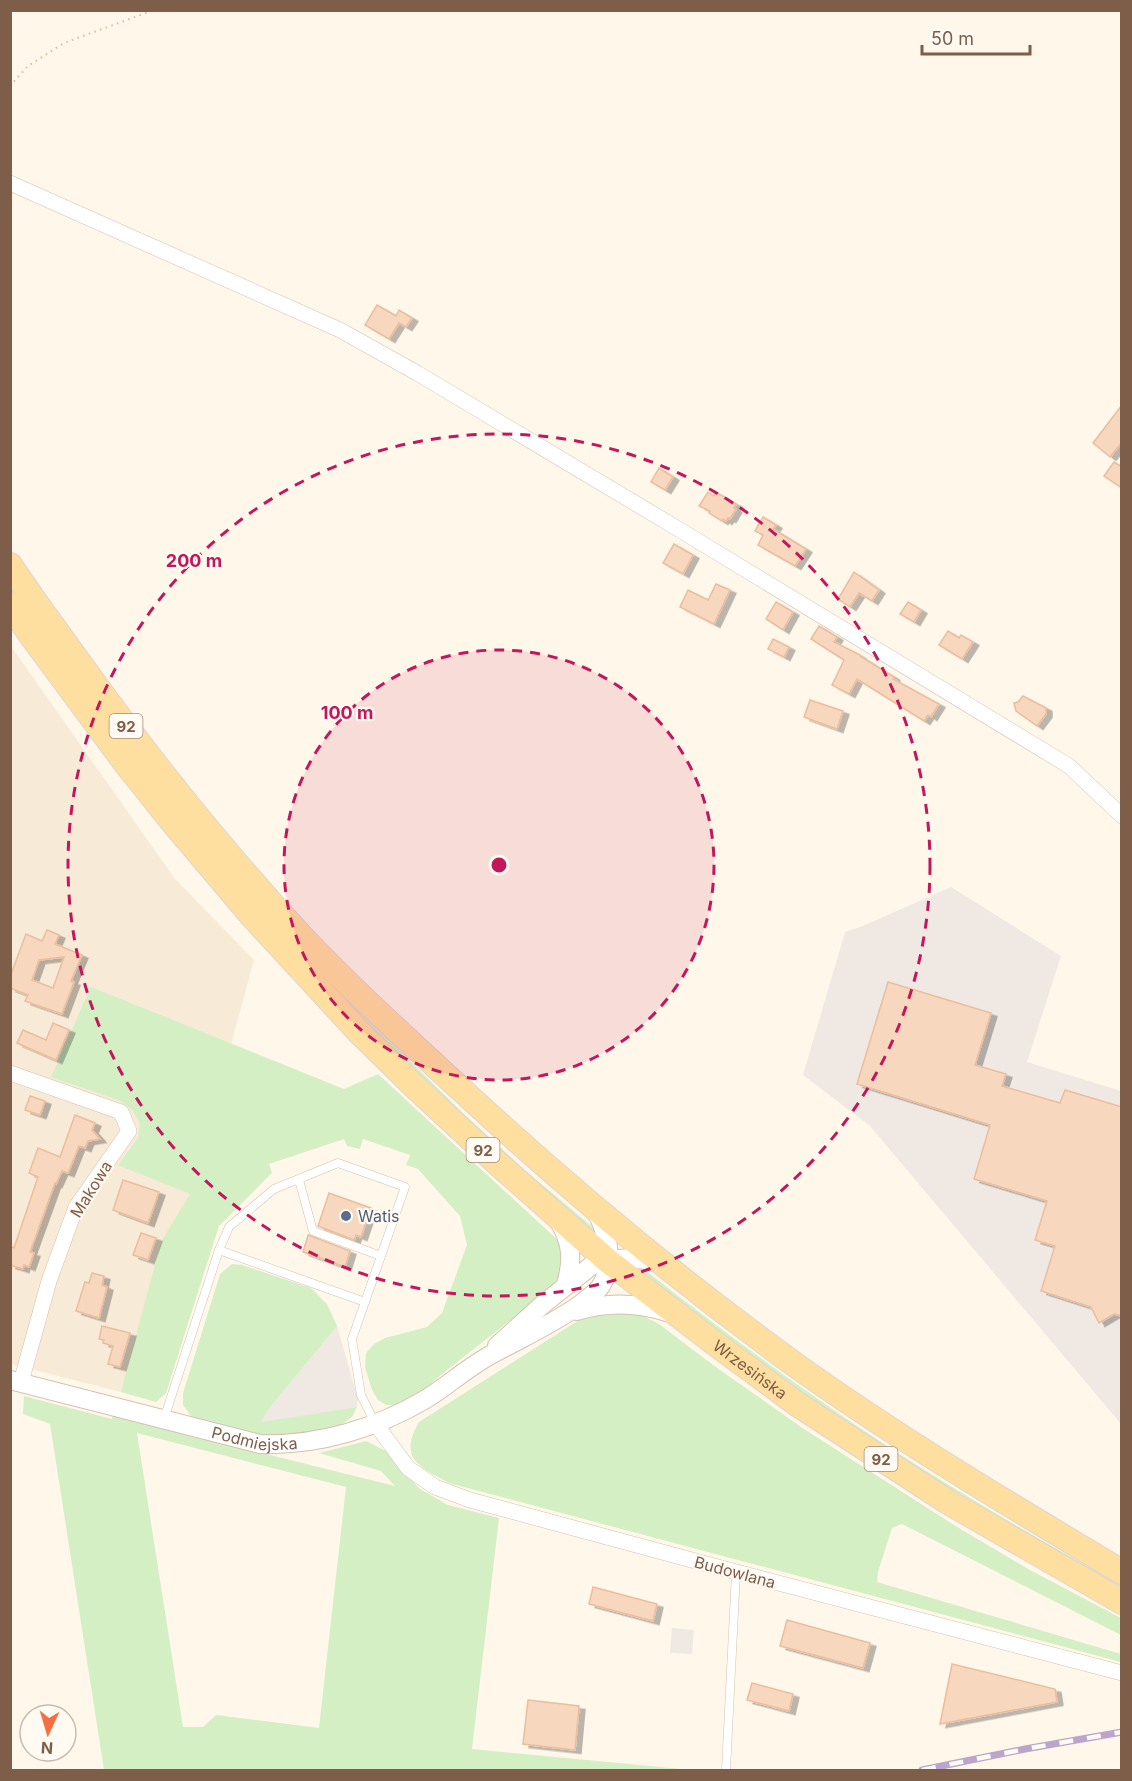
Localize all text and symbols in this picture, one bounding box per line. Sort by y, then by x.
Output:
scale bar [922,18,1030,56]
text: 50 m [931,28,974,49]
text: 200 m [166,550,222,571]
text: 100 m [321,702,373,723]
road number: 92 [110,714,142,738]
centre of rings [489,855,509,875]
road number: 92 [466,1138,500,1162]
street label: Makowa [66,1157,116,1221]
place label: Watis [358,1206,400,1226]
marker: Watis [339,1209,353,1223]
street label: Wrzesińska [709,1335,791,1403]
street label: Podmiejska [210,1422,298,1454]
road number: 92 [864,1447,898,1471]
street label: Budowlana [692,1552,778,1592]
north arrow [18,1703,78,1763]
text: N [40,1738,54,1758]

